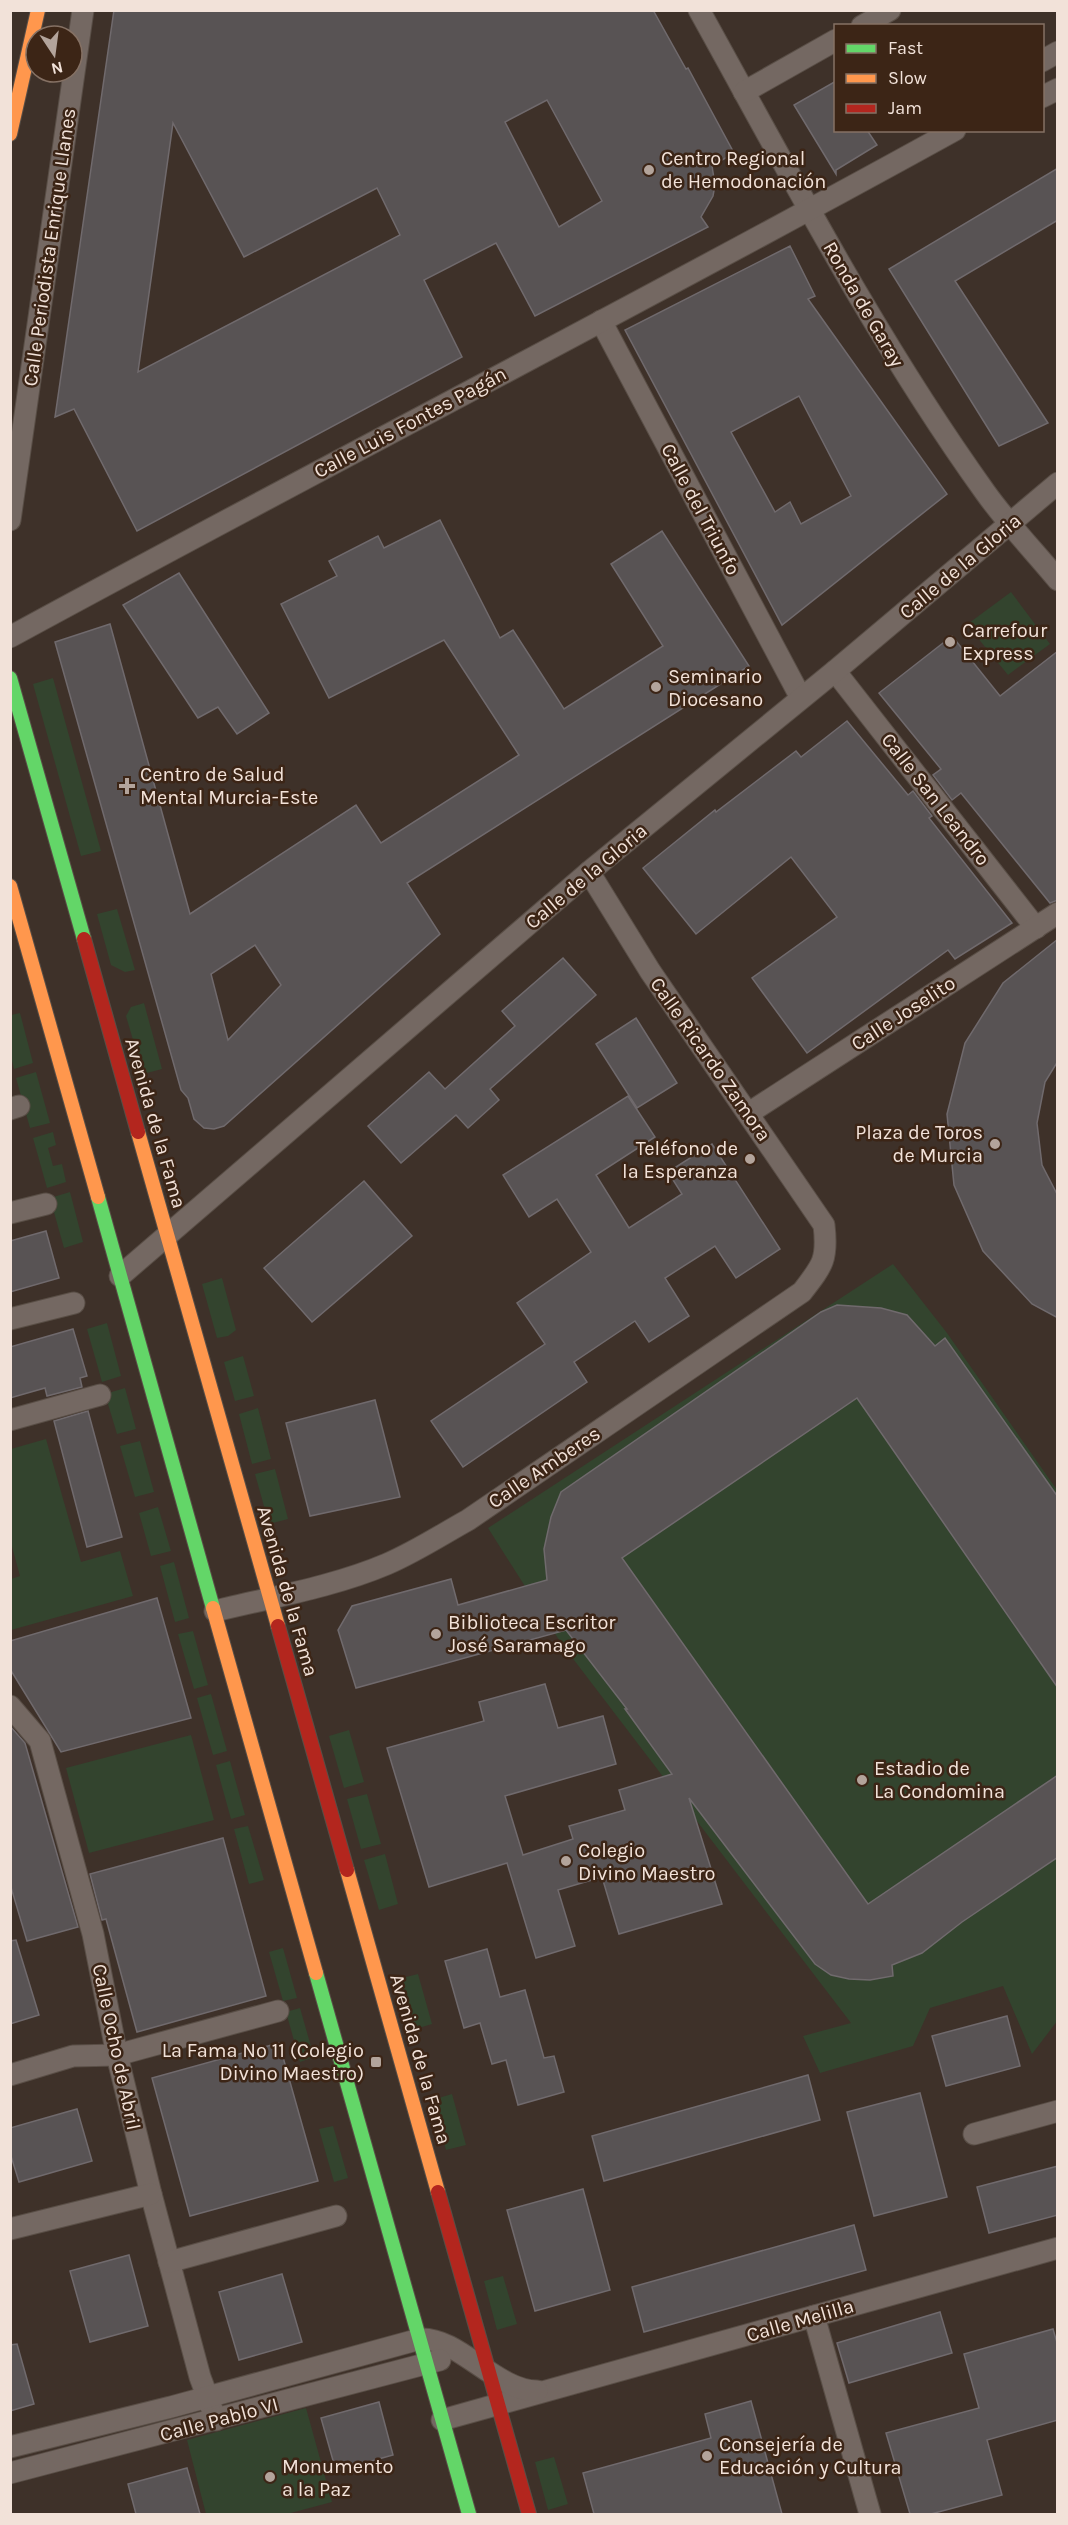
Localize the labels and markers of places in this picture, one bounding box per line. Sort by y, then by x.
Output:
place label: Centro Regional de Hemodonación [661,147,826,193]
marker: Centro Regional de Hemodonación [642,163,656,177]
place label: Carrefour Express [962,619,1048,665]
marker: Carrefour Express [943,635,957,649]
place label: Seminario Diocesano [668,665,763,711]
marker: Seminario Diocesano [649,680,663,694]
place label: Centro de Salud Mental Murcia-Este [140,763,318,809]
marker: Centro de Salud Mental Murcia-Este [118,777,136,795]
place label: Plaza de Toros de Murcia [855,1121,983,1167]
place label: Teléfono de la Esperanza [622,1137,738,1183]
marker: Plaza de Toros de Murcia [988,1137,1002,1151]
marker: Teléfono de la Esperanza [743,1152,757,1166]
place label: Biblioteca Escritor José Saramago [448,1611,616,1657]
marker: Biblioteca Escritor José Saramago [429,1627,443,1641]
place label: Estadio de La Condomina [874,1757,1005,1803]
marker: Estadio de La Condomina [855,1773,869,1787]
place label: Colegio Divino Maestro [578,1839,715,1885]
marker: Colegio Divino Maestro [559,1854,573,1868]
place label: La Fama Nº 11 (Colegio Divino Maestro) [162,2039,364,2085]
marker: La Fama Nº 11 (Colegio Divino Maestro) [369,2055,383,2069]
place label: Consejería de Educación y Cultura [719,2433,901,2479]
marker: Consejería de Educación y Cultura [700,2449,714,2463]
place label: Monumento a la Paz [282,2455,394,2501]
marker: Monumento a la Paz [263,2470,277,2484]

